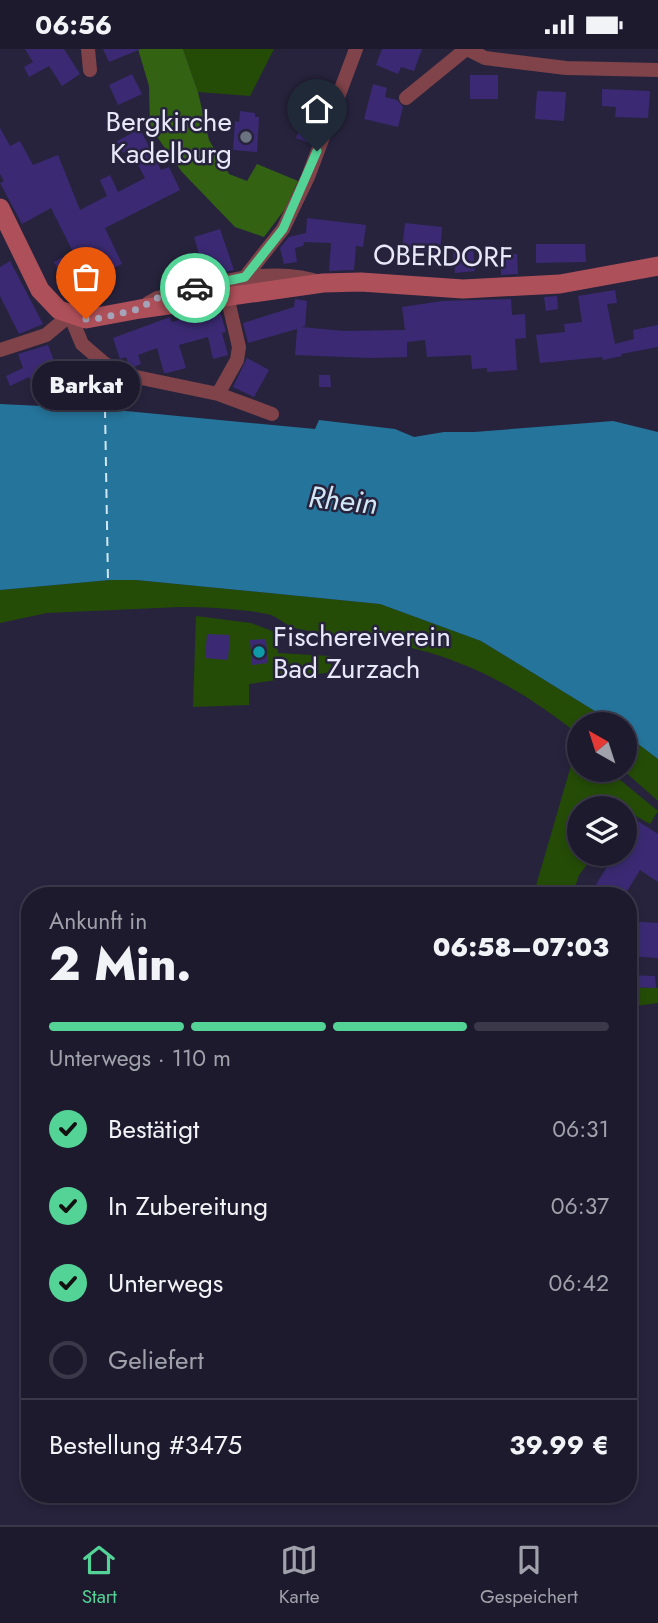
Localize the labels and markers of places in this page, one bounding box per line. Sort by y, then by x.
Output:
pin [287,79,347,151]
place label: Bergkirche Kadelburg [106,101,232,174]
marker: Bergkirche Kadelburg [238,129,254,145]
pin [56,247,116,319]
callout: Barkat [32,361,140,410]
place label: Fischereiverein Bad Zurzach [273,616,451,689]
marker: Fischereiverein Bad Zurzach [251,644,267,660]

